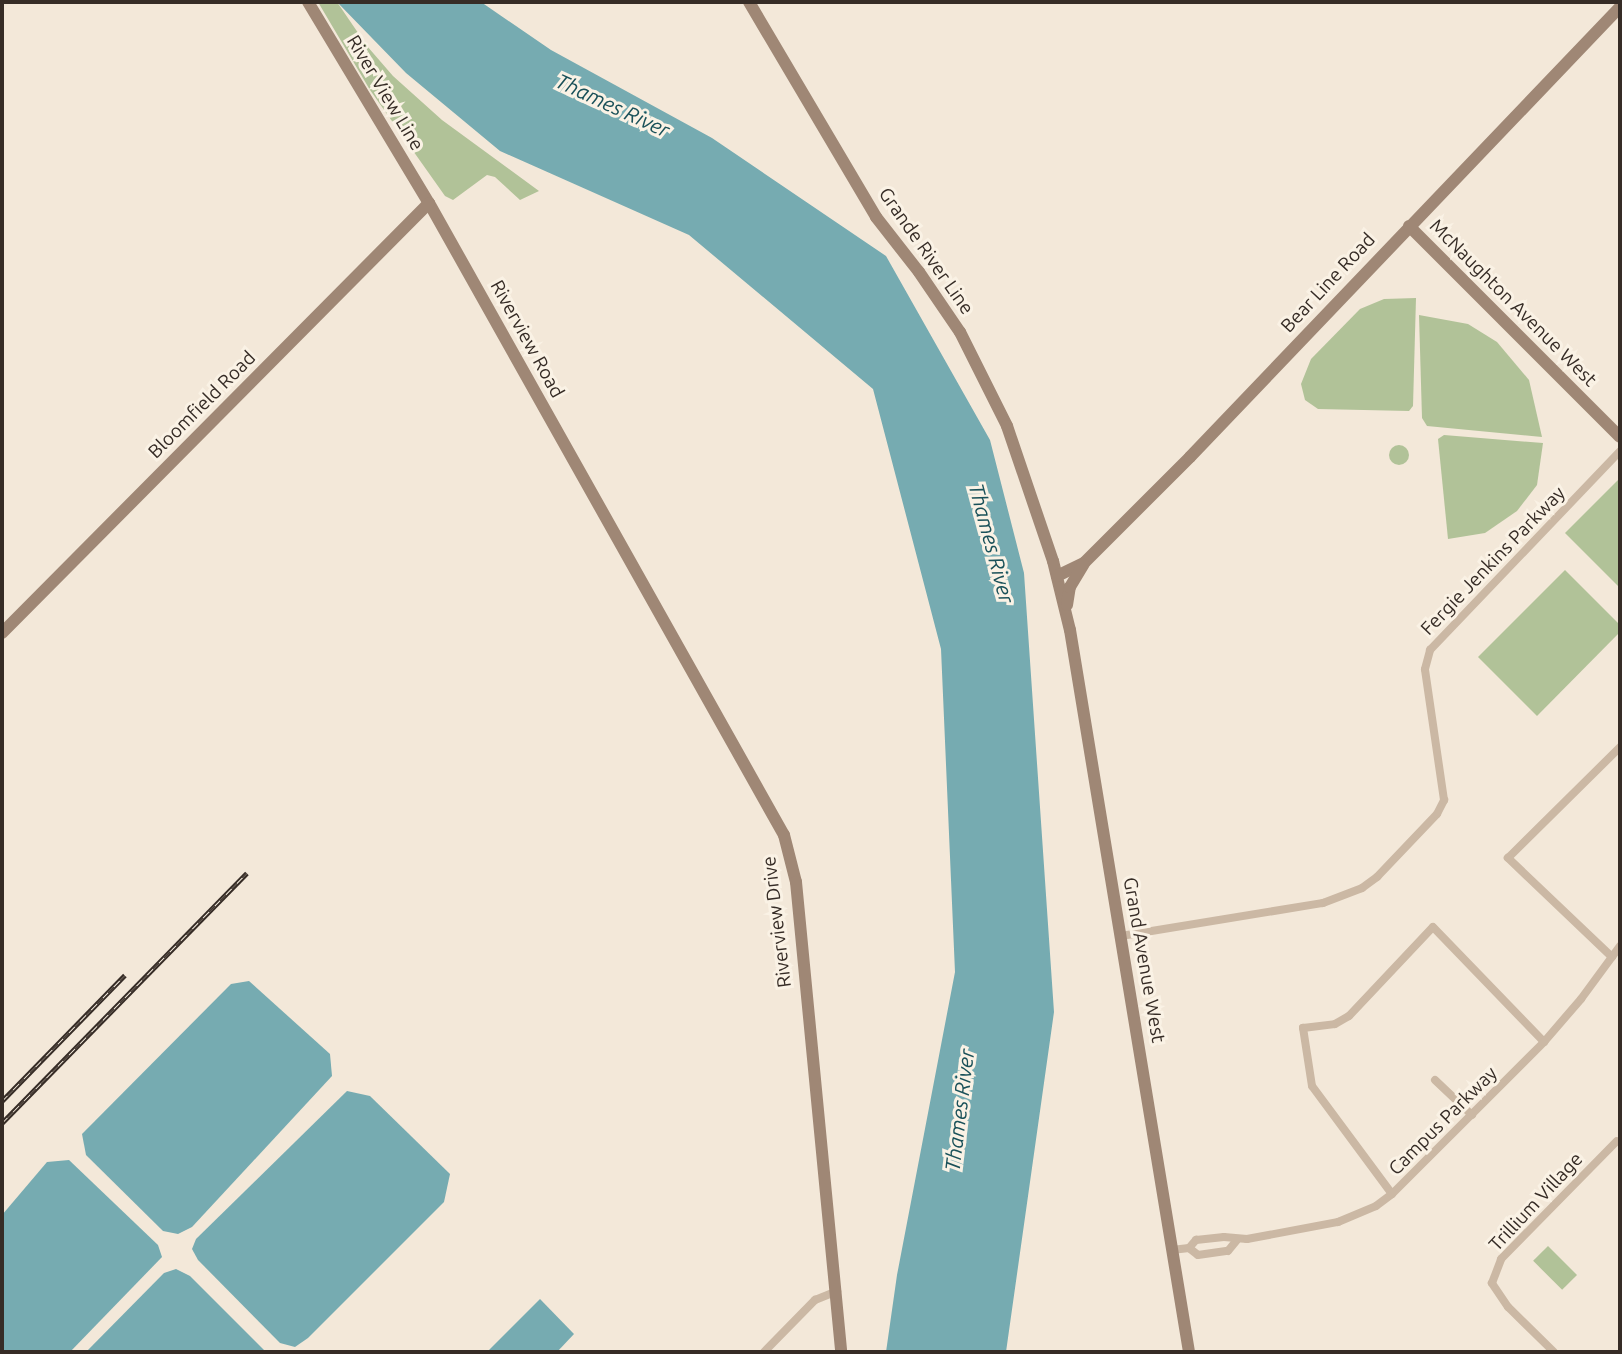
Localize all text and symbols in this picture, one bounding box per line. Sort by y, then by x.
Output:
street label: River View Line [342,31,428,155]
water label: Thames River [552,68,674,142]
street label: Grande River Line [874,183,978,319]
street label: McNaughton Avenue West [1425,215,1601,391]
street label: Bear Line Road [1276,229,1380,337]
street label: Riverview Road [485,276,569,402]
street label: Bloomfield Road [144,347,260,463]
water label: Thames River [964,480,1020,606]
street label: Fergie Jenkins Parkway [1416,482,1570,640]
street label: Riverview Drive [758,855,796,989]
street label: Grand Avenue West [1118,875,1170,1045]
water label: Thames River [939,1047,979,1173]
street label: Campus Parkway [1384,1062,1502,1180]
street label: Trillium Village [1485,1148,1587,1256]

